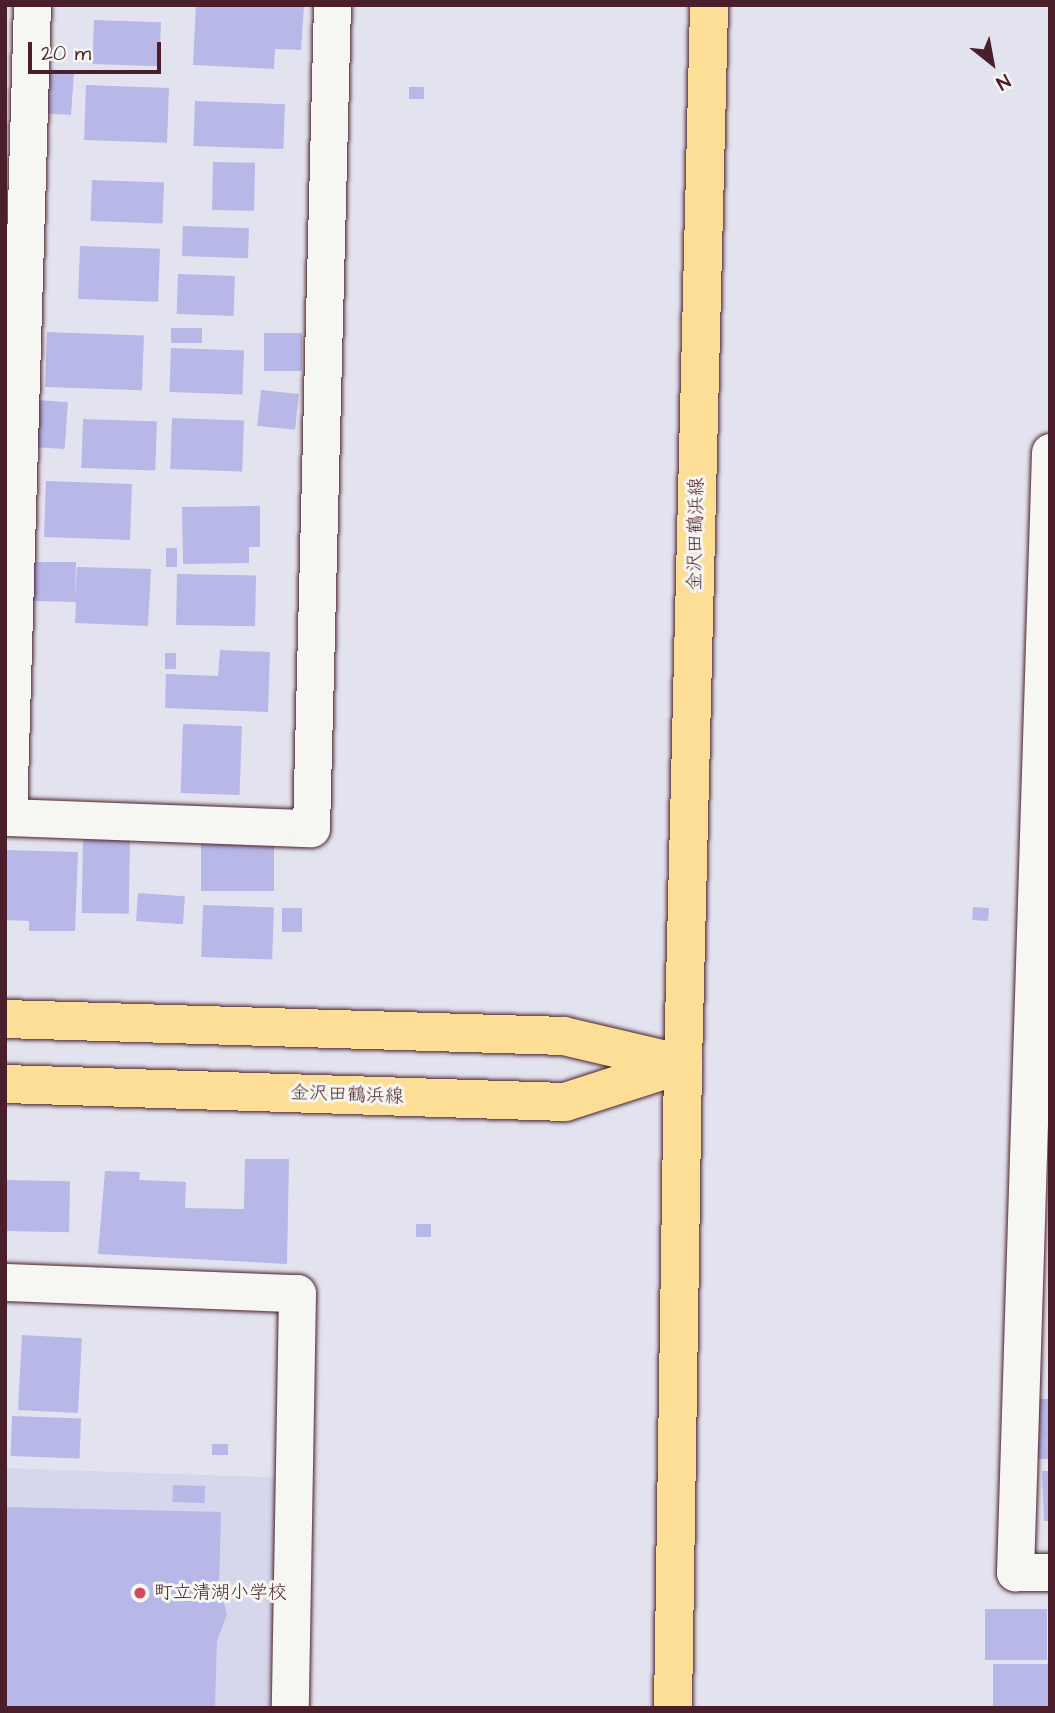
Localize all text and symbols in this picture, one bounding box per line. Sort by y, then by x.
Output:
scale bar [32,28,164,72]
north arrow [957,28,1027,98]
text: 20 m [41,39,91,68]
text: N [991,67,1015,96]
street label: 金沢田鶴浜線 [684,477,708,591]
street label: 金沢田鶴浜線 [290,1082,404,1108]
place label: 町立清湖小学校 [154,1582,287,1604]
marker: 町立清湖小学校 [132,1585,148,1601]

